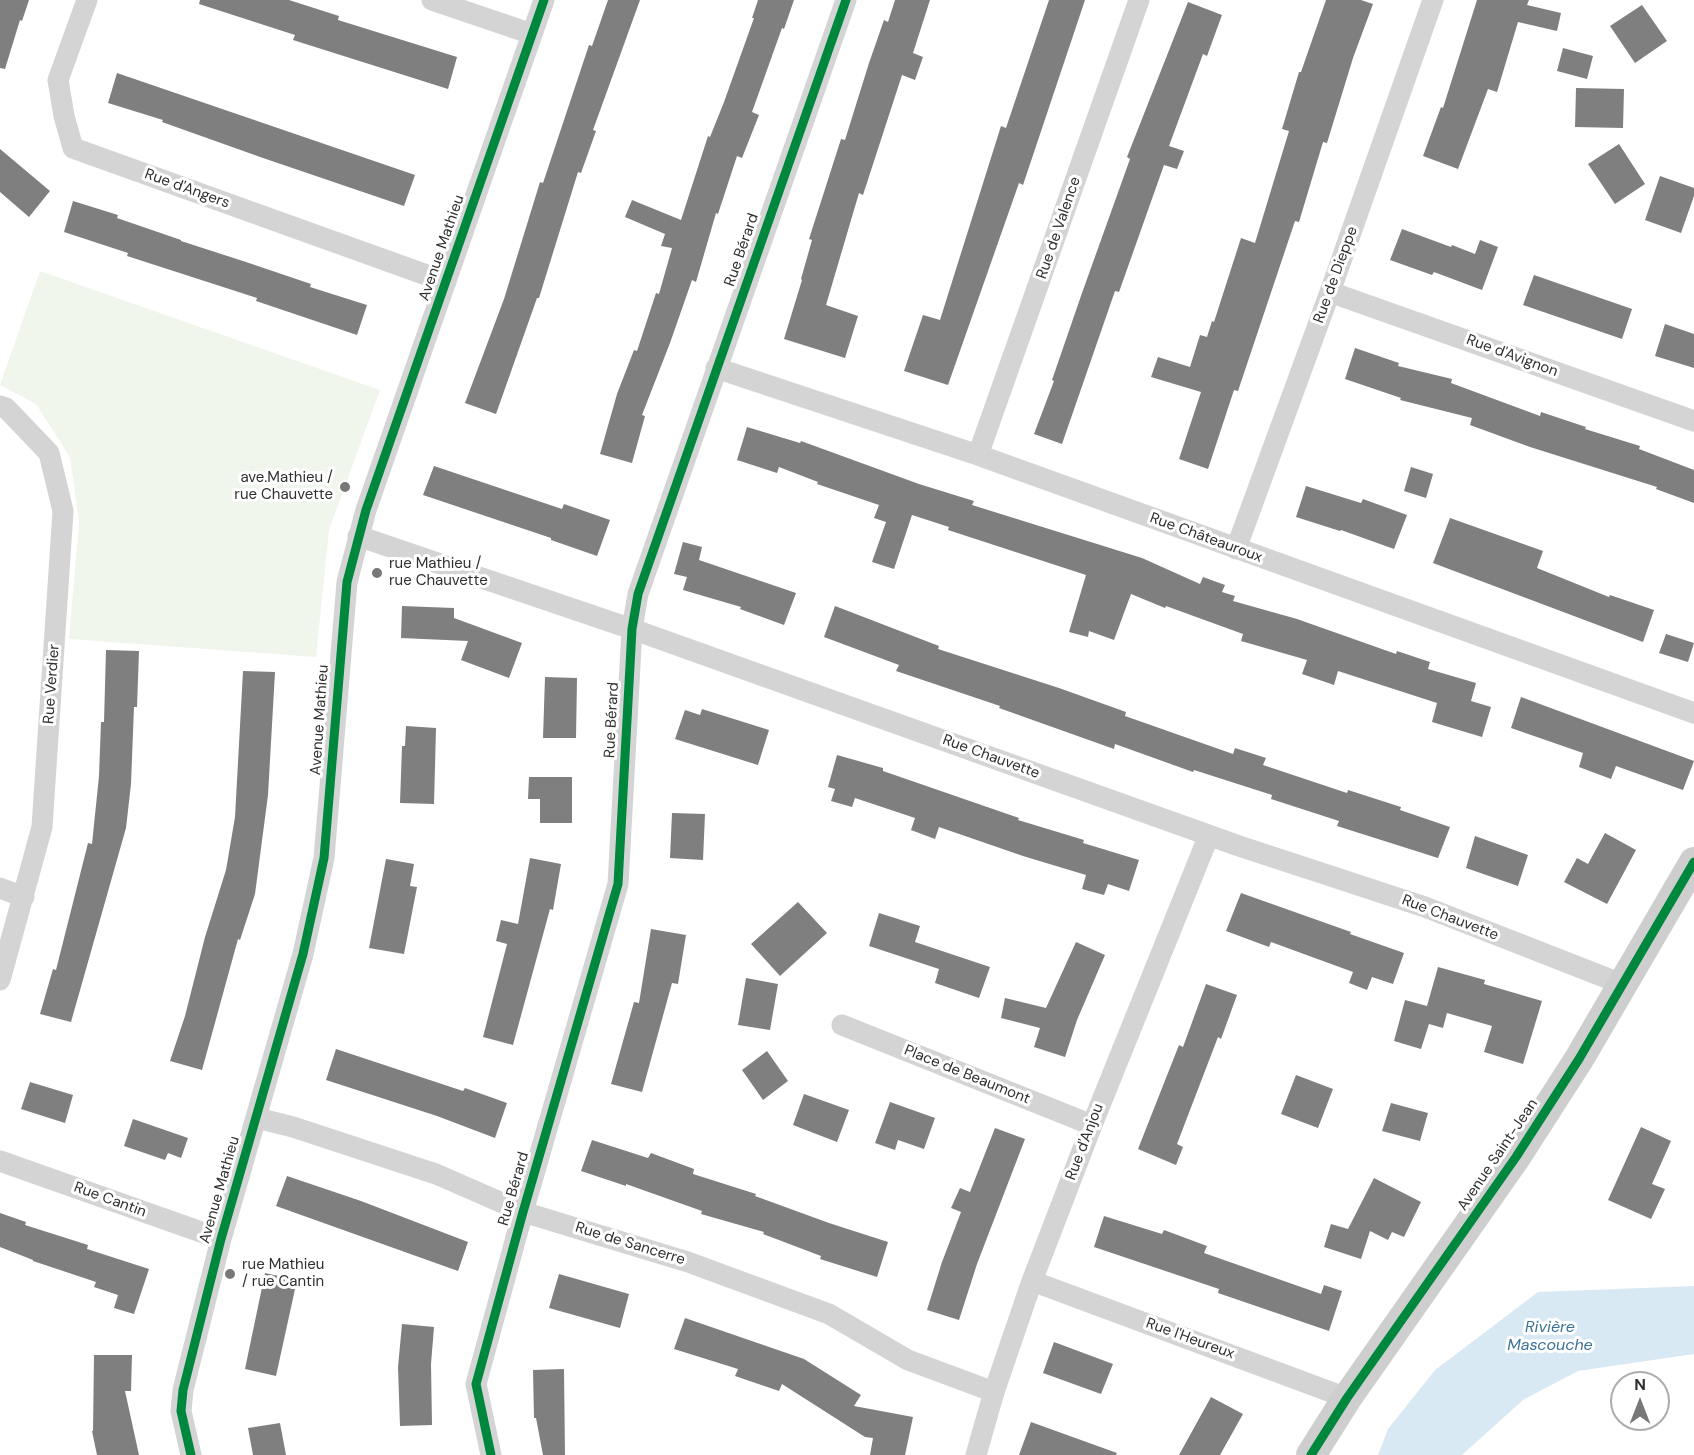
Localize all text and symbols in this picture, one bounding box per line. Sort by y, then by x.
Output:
street label: Rue d'Angers [142,165,232,213]
street label: Rue de Valence [1033,175,1085,281]
street label: Avenue Mathieu [415,193,469,303]
street label: Rue Bérard [721,211,763,289]
street label: Rue de Dieppe [1310,224,1362,326]
street label: Rue d'Avignon [1464,331,1560,381]
place label: ave.Mathieu / rue Chauvette [234,469,333,504]
marker: ave.Mathieu / rue Chauvette [338,480,352,494]
street label: Rue Châteauroux [1147,509,1265,567]
place label: rue Mathieu / rue Chauvette [389,555,488,590]
marker: rue Mathieu / rue Chauvette [370,566,384,580]
street label: Rue Verdier [40,644,64,724]
street label: Avenue Mathieu [307,664,333,776]
street label: Rue Bérard [601,682,623,758]
street label: Rue Chauvette [940,731,1042,783]
street label: Rue Chauvette [1399,891,1501,945]
street label: Place de Beaumont [901,1042,1033,1108]
street label: Avenue Saint-Jean [1454,1096,1542,1214]
street label: Rue d'Anjou [1062,1101,1108,1183]
street label: Avenue Mathieu [196,1134,244,1246]
street label: Rue Bérard [495,1150,533,1228]
street label: Rue Cantin [71,1179,149,1221]
street label: Rue de Sancerre [573,1219,687,1269]
place label: rue Mathieu / rue Cantin [242,1256,324,1291]
marker: rue Mathieu / rue Cantin [223,1267,237,1281]
street label: Rue l'Heureux [1143,1315,1237,1363]
water label: Rivière Mascouche [1507,1318,1593,1356]
north arrow [1610,1371,1670,1431]
text: N [1634,1374,1646,1395]

